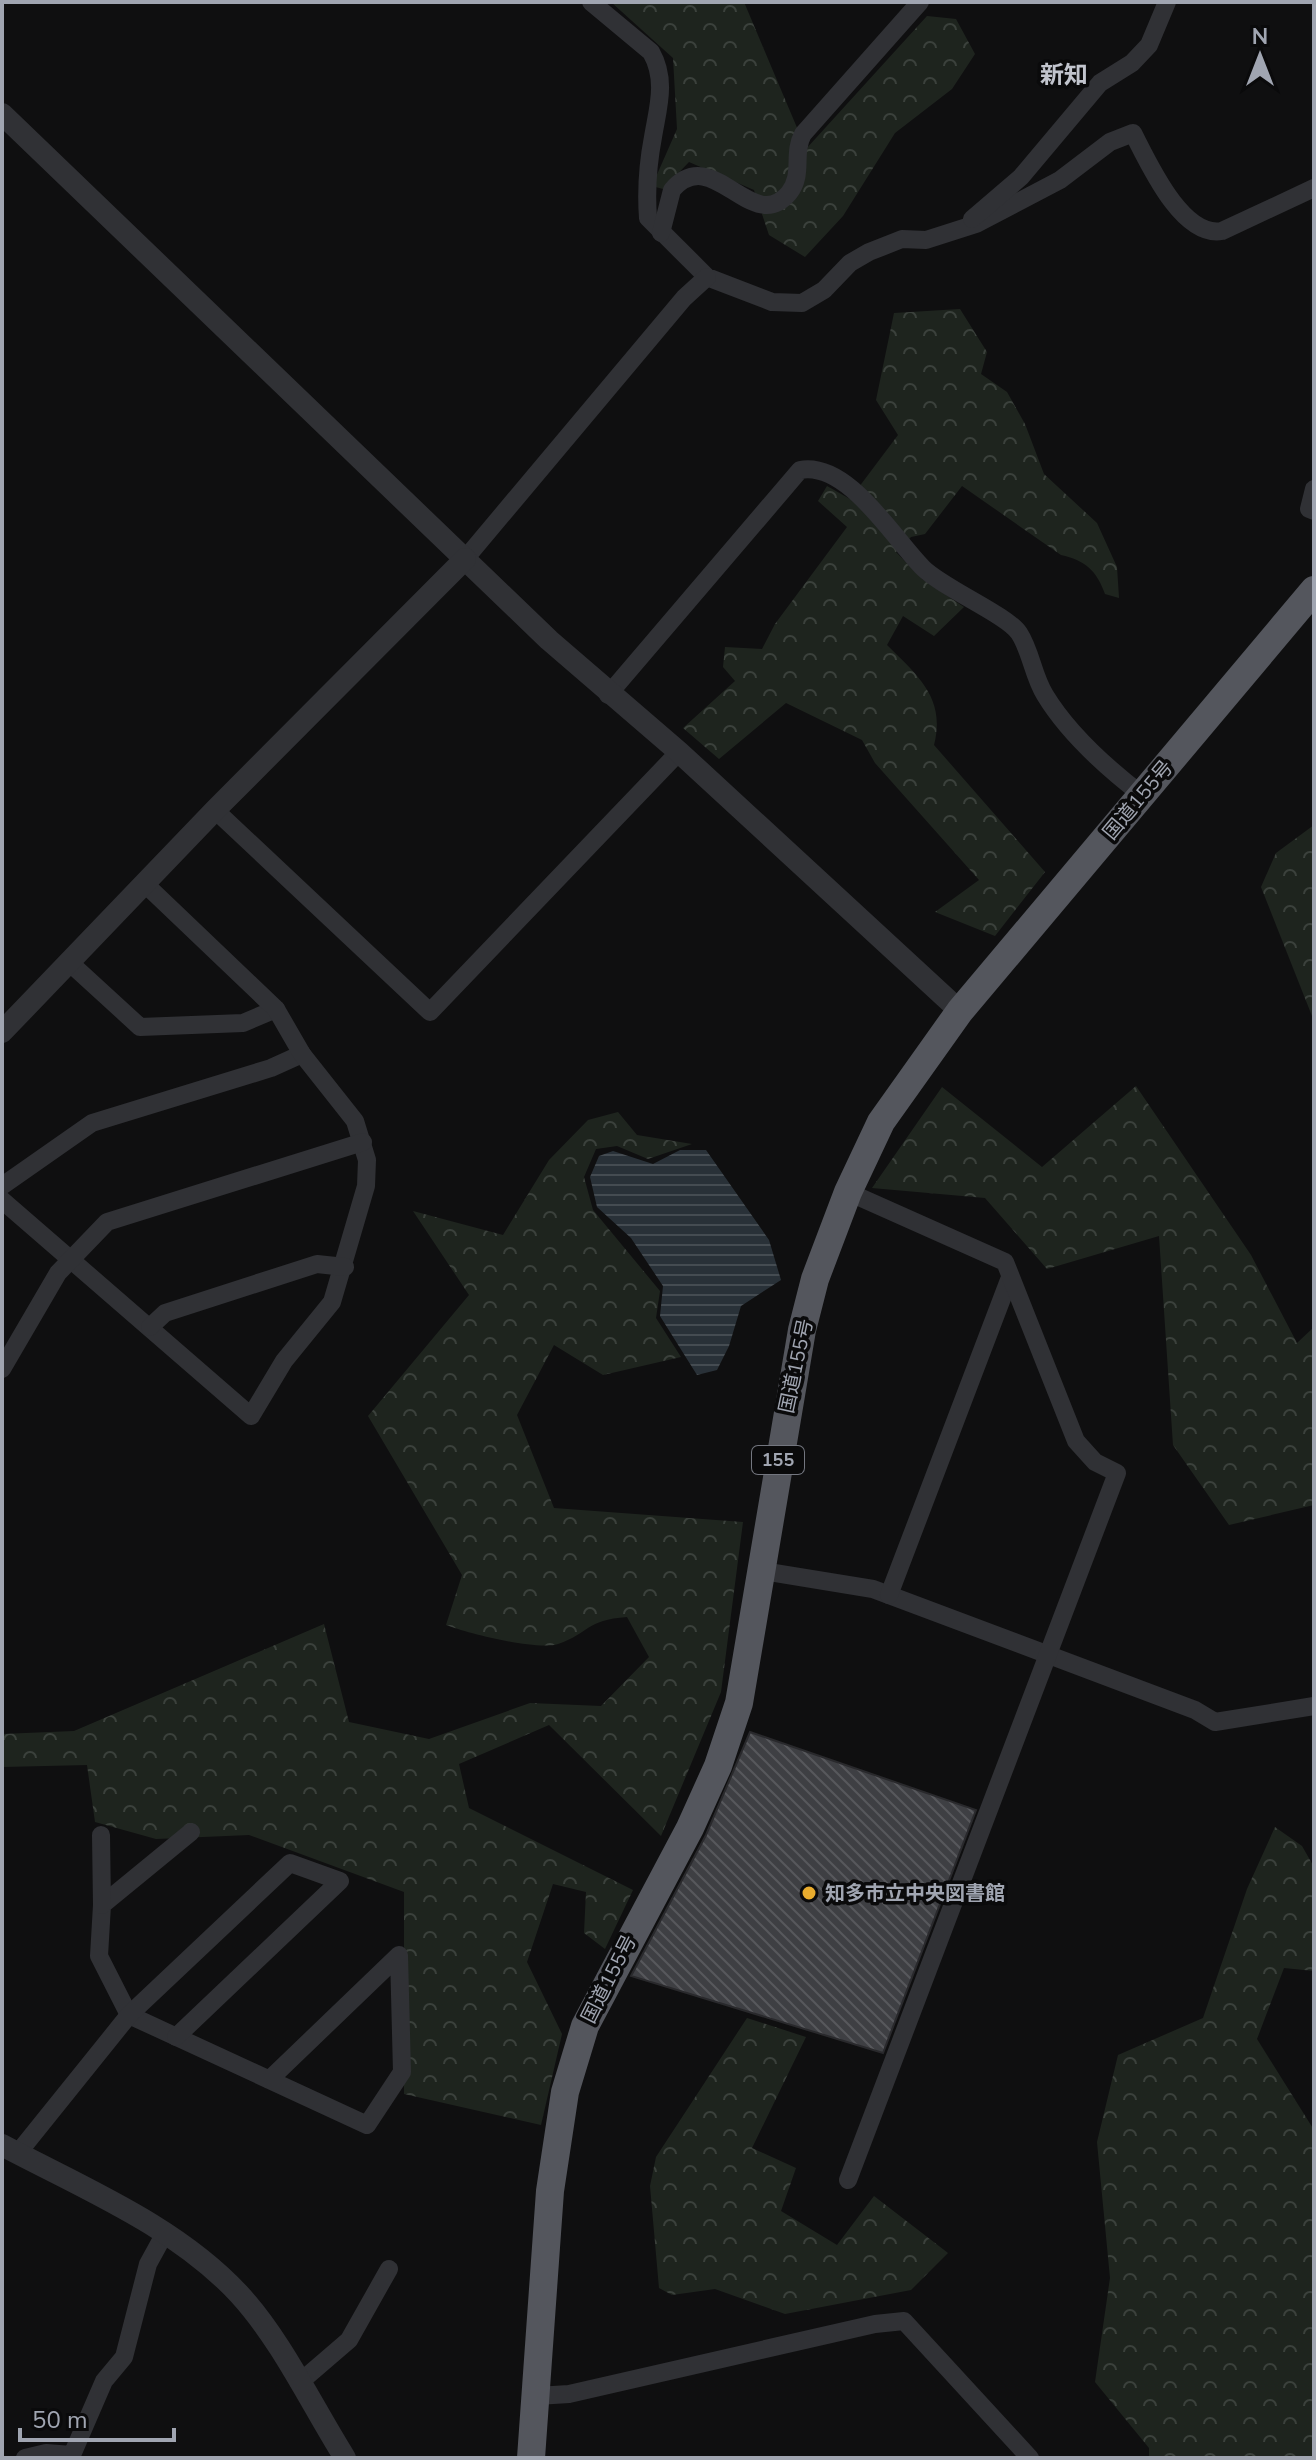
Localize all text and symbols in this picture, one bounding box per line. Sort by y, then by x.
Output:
north arrow [1220,16,1300,96]
text: N [1252,22,1268,52]
district label: 新知 [1040,59,1088,91]
street label: 国道155号 [1097,755,1179,845]
street label: 国道155号 [773,1316,819,1416]
road number: 155 [752,1446,804,1474]
place label: 知多市立中央図書館 [825,1880,1005,1907]
marker: 知多市立中央図書館 [800,1884,818,1902]
street label: 国道155号 [575,1930,643,2028]
scale bar [20,2392,174,2442]
text: 50 m [32,2404,88,2436]

